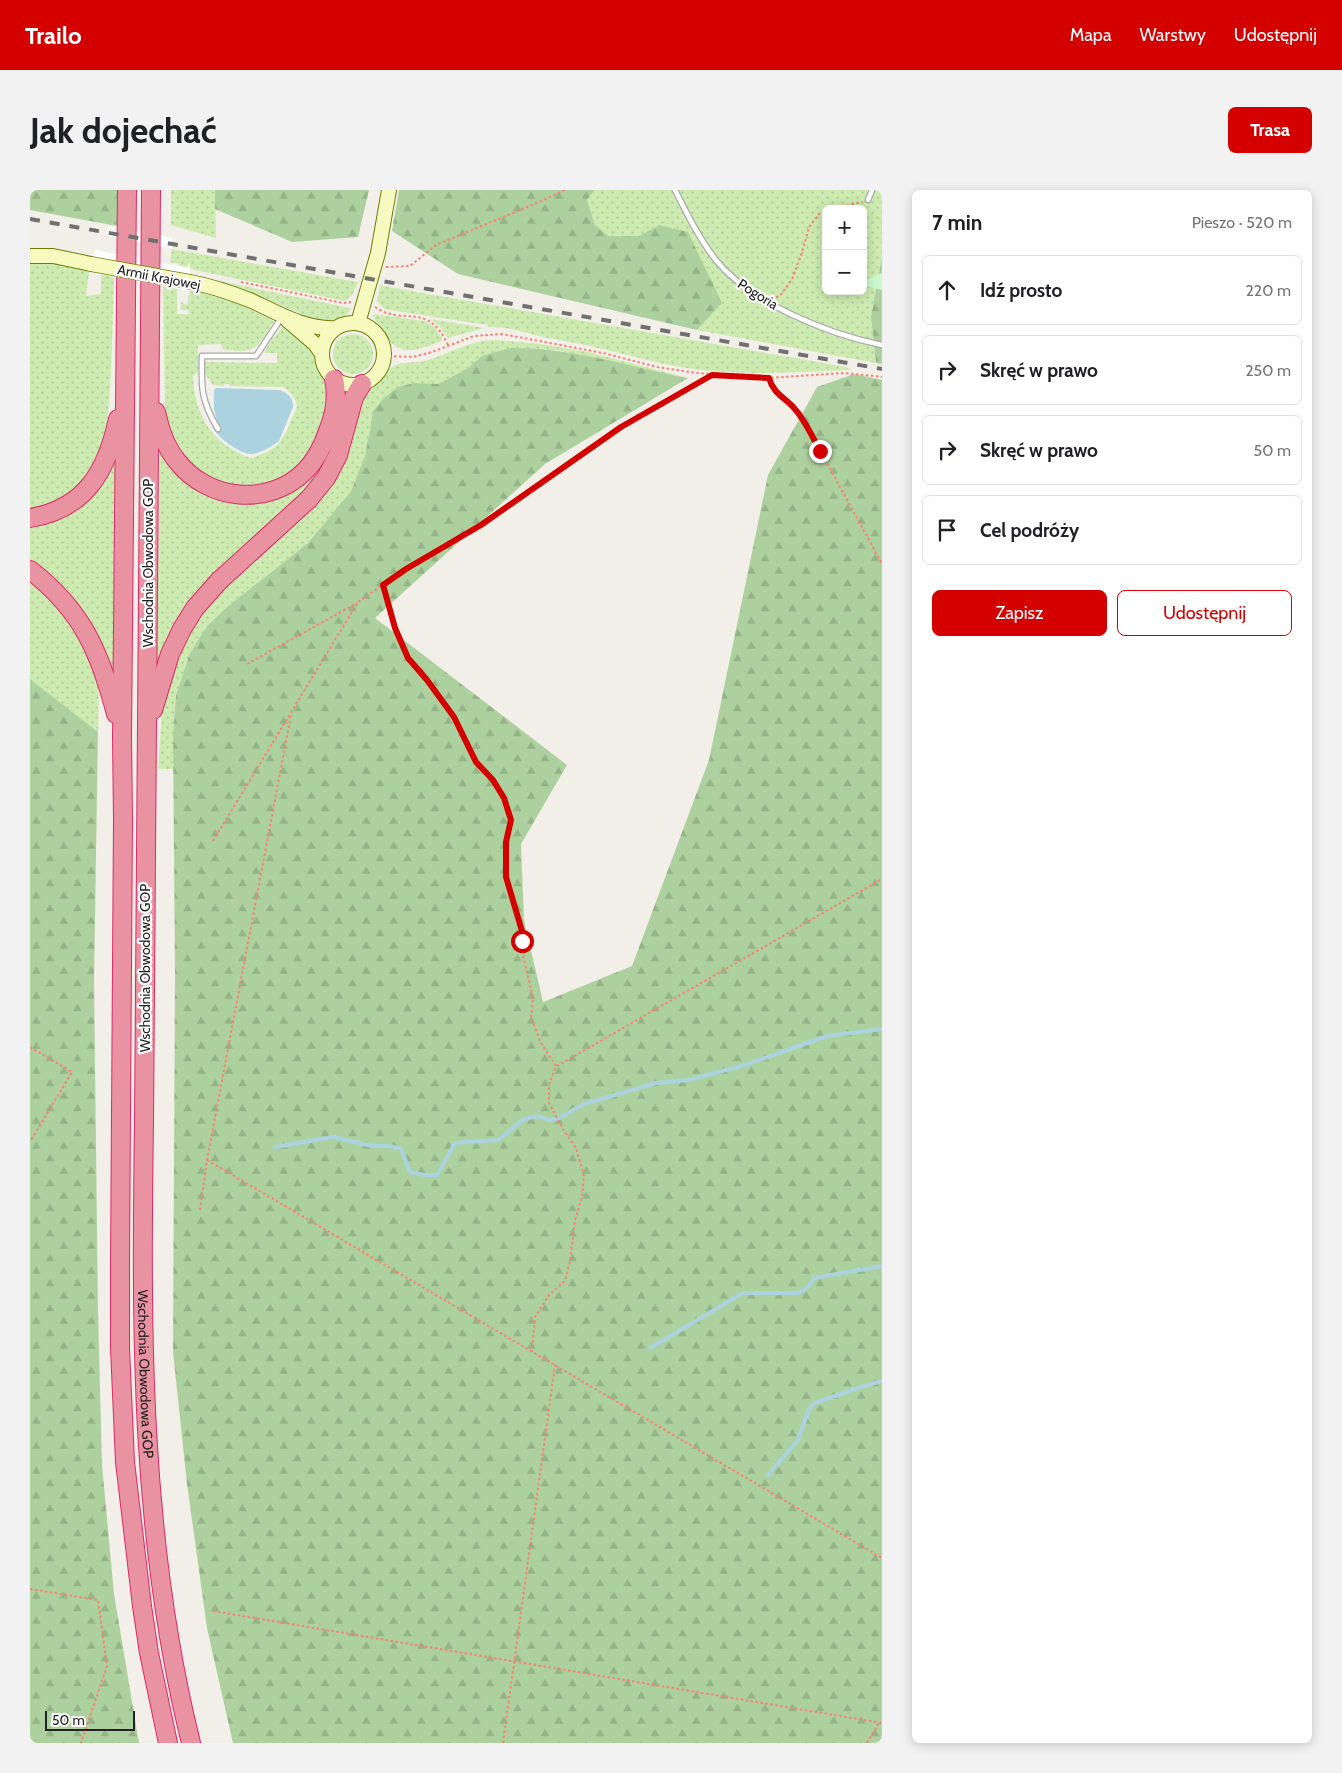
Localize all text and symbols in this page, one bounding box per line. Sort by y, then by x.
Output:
text: Trailo [25,21,82,50]
text: Mapa [1070,24,1112,46]
text: Warstwy [1140,24,1206,46]
text: Udostępnij [1234,24,1317,46]
button: Trasa [1228,107,1312,153]
text: Jak dojechać [30,109,217,152]
map controls [822,205,867,295]
button: + [822,205,867,250]
text: 7 min [932,210,982,235]
text: Pieszo · 520 m [1192,213,1292,232]
button: − [822,250,867,295]
street label: Armii Krajowej [116,260,202,294]
street label: Pogoria [734,275,782,314]
icon: ahead [933,276,961,304]
text: Idź prosto [980,279,1062,302]
text: 220 m [1245,281,1291,300]
icon: right [933,356,961,384]
text: Skręć w prawo [980,359,1098,382]
text: 250 m [1245,361,1291,380]
icon: right [933,436,961,464]
text: Skręć w prawo [980,439,1098,462]
route end [809,440,832,463]
text: 50 m [1254,441,1291,460]
street label: Wschodnia Obwodowa GOP [139,479,157,647]
icon: arrive [933,516,961,544]
text: Cel podróży [980,519,1079,542]
button: Zapisz [932,590,1107,636]
button: Udostępnij [1117,590,1292,636]
street label: Wschodnia Obwodowa GOP [136,884,154,1052]
route start [511,930,534,953]
street label: Wschodnia Obwodowa GOP [134,1290,158,1459]
scale bar [45,1708,135,1731]
text: 50 m [52,1711,85,1729]

